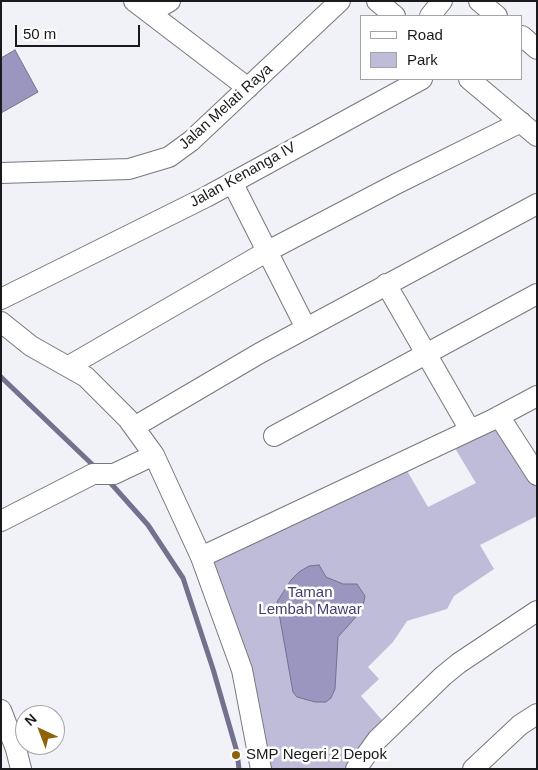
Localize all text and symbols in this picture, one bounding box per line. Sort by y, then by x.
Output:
scale bar [18,15,142,47]
legend [360,15,523,80]
text: 50 m [23,25,56,42]
text: Road [407,26,443,43]
text: Park [407,51,438,68]
street label: Jalan Melati Raya [176,60,276,154]
street label: Jalan Kenanga IV [187,138,299,212]
park label: Taman Lembah Mawar [258,584,362,619]
north arrow [15,705,65,755]
text: N [21,710,40,729]
place label: SMP Negeri 2 Depok [246,746,387,764]
marker: SMP Negeri 2 Depok [230,749,242,761]

